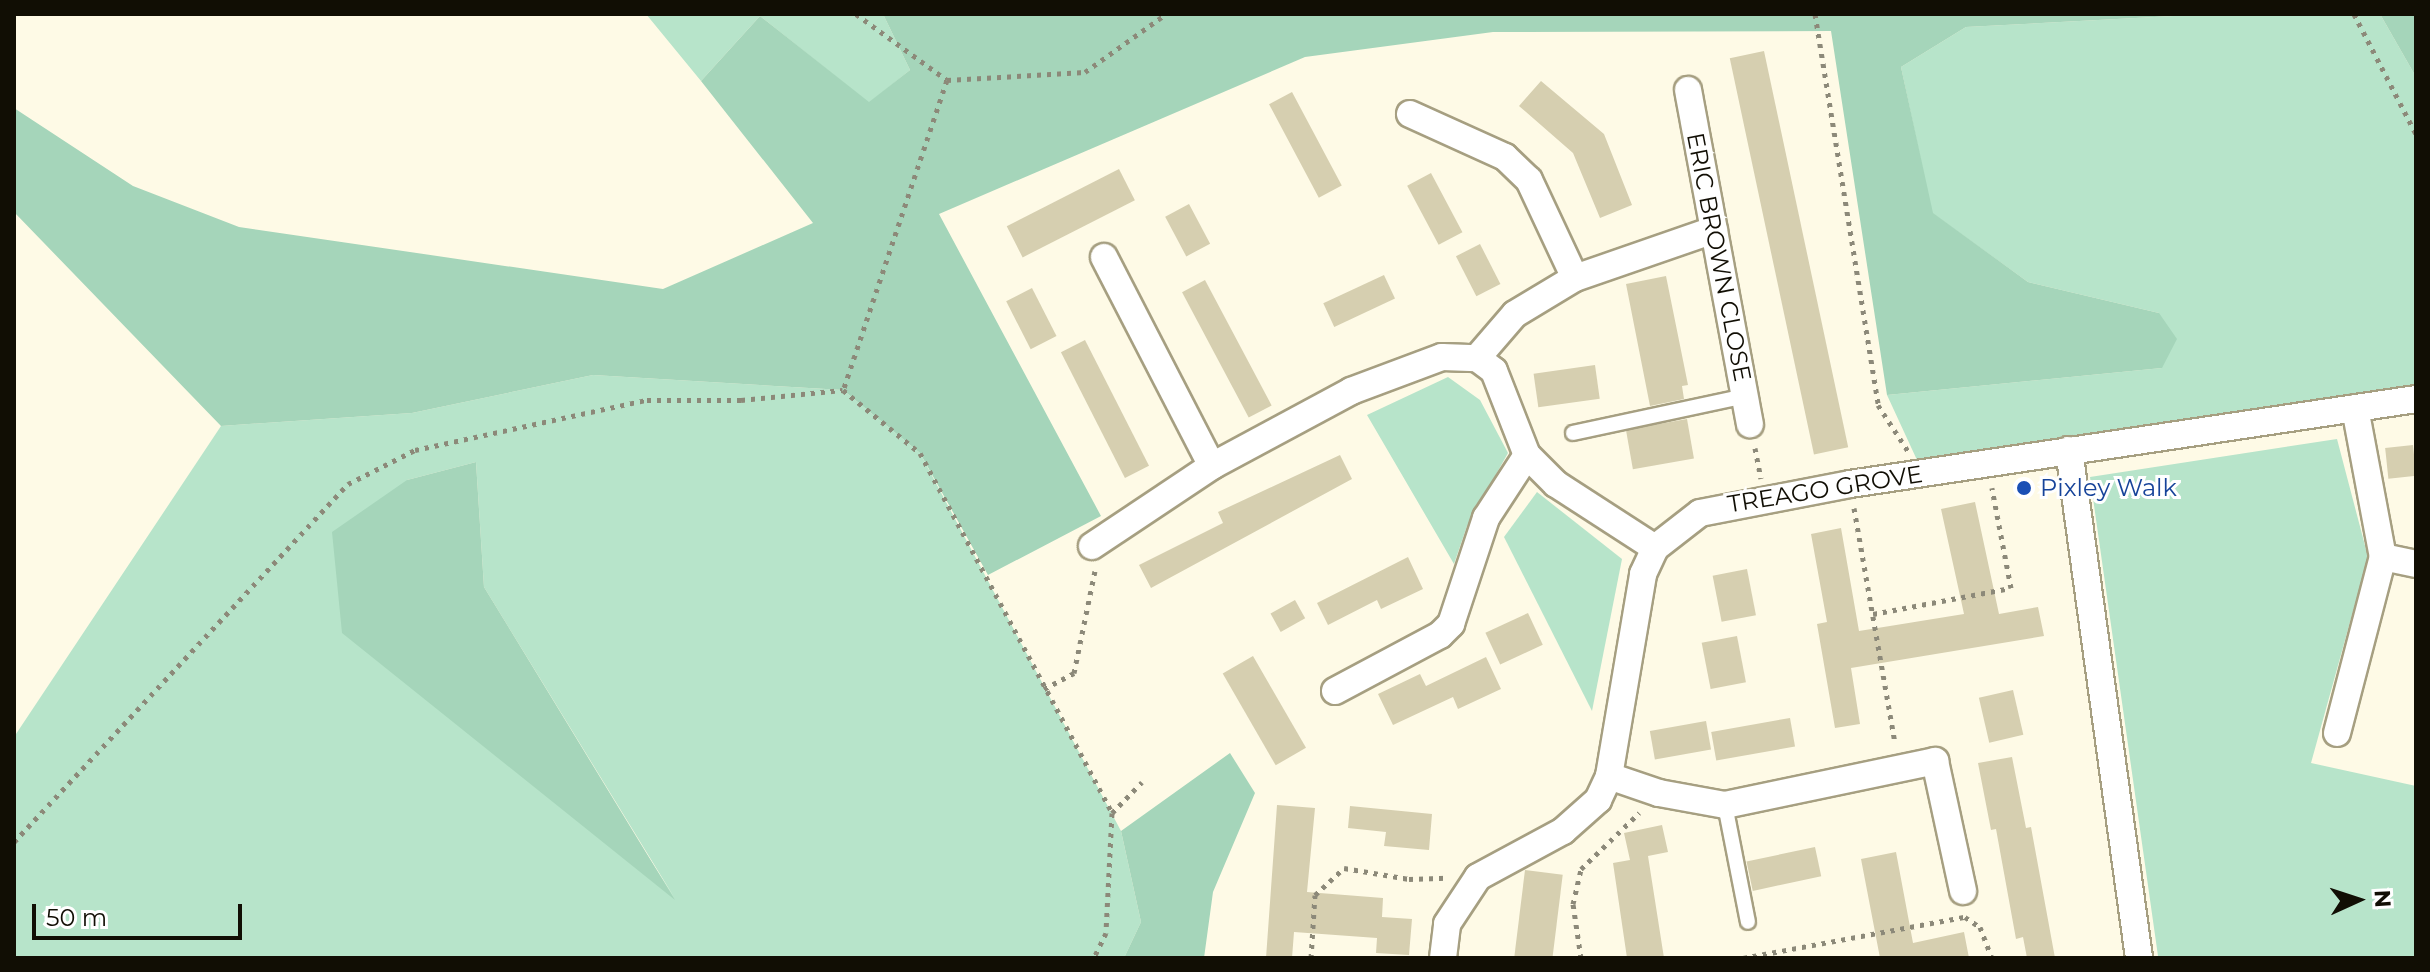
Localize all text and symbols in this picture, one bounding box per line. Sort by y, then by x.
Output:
street label: ERIC BROWN CLOSE [1681,130,1757,384]
street label: TREAGO GROVE [1725,459,1925,519]
place label: Pixley Walk [2040,474,2177,502]
marker: Pixley Walk [2015,479,2033,497]
north arrow [2318,860,2398,940]
scale bar [36,888,246,938]
text: N [2369,889,2396,908]
text: 50 m [46,903,107,932]

